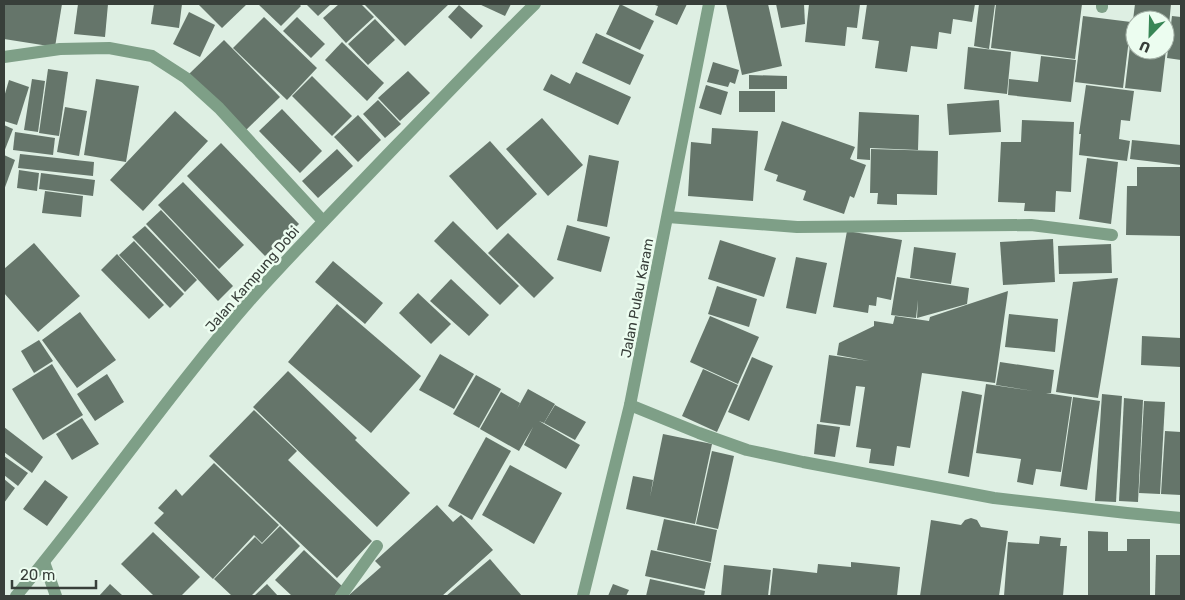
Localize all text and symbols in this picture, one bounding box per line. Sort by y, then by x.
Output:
north arrow [1125,10,1175,60]
text: U [1137,37,1153,56]
street label: Jalan Kampung Dobi [202,223,303,336]
street label: Jalan Pulau Karam [618,237,657,359]
scale bar [12,558,96,590]
text: 20 m [20,566,55,584]

